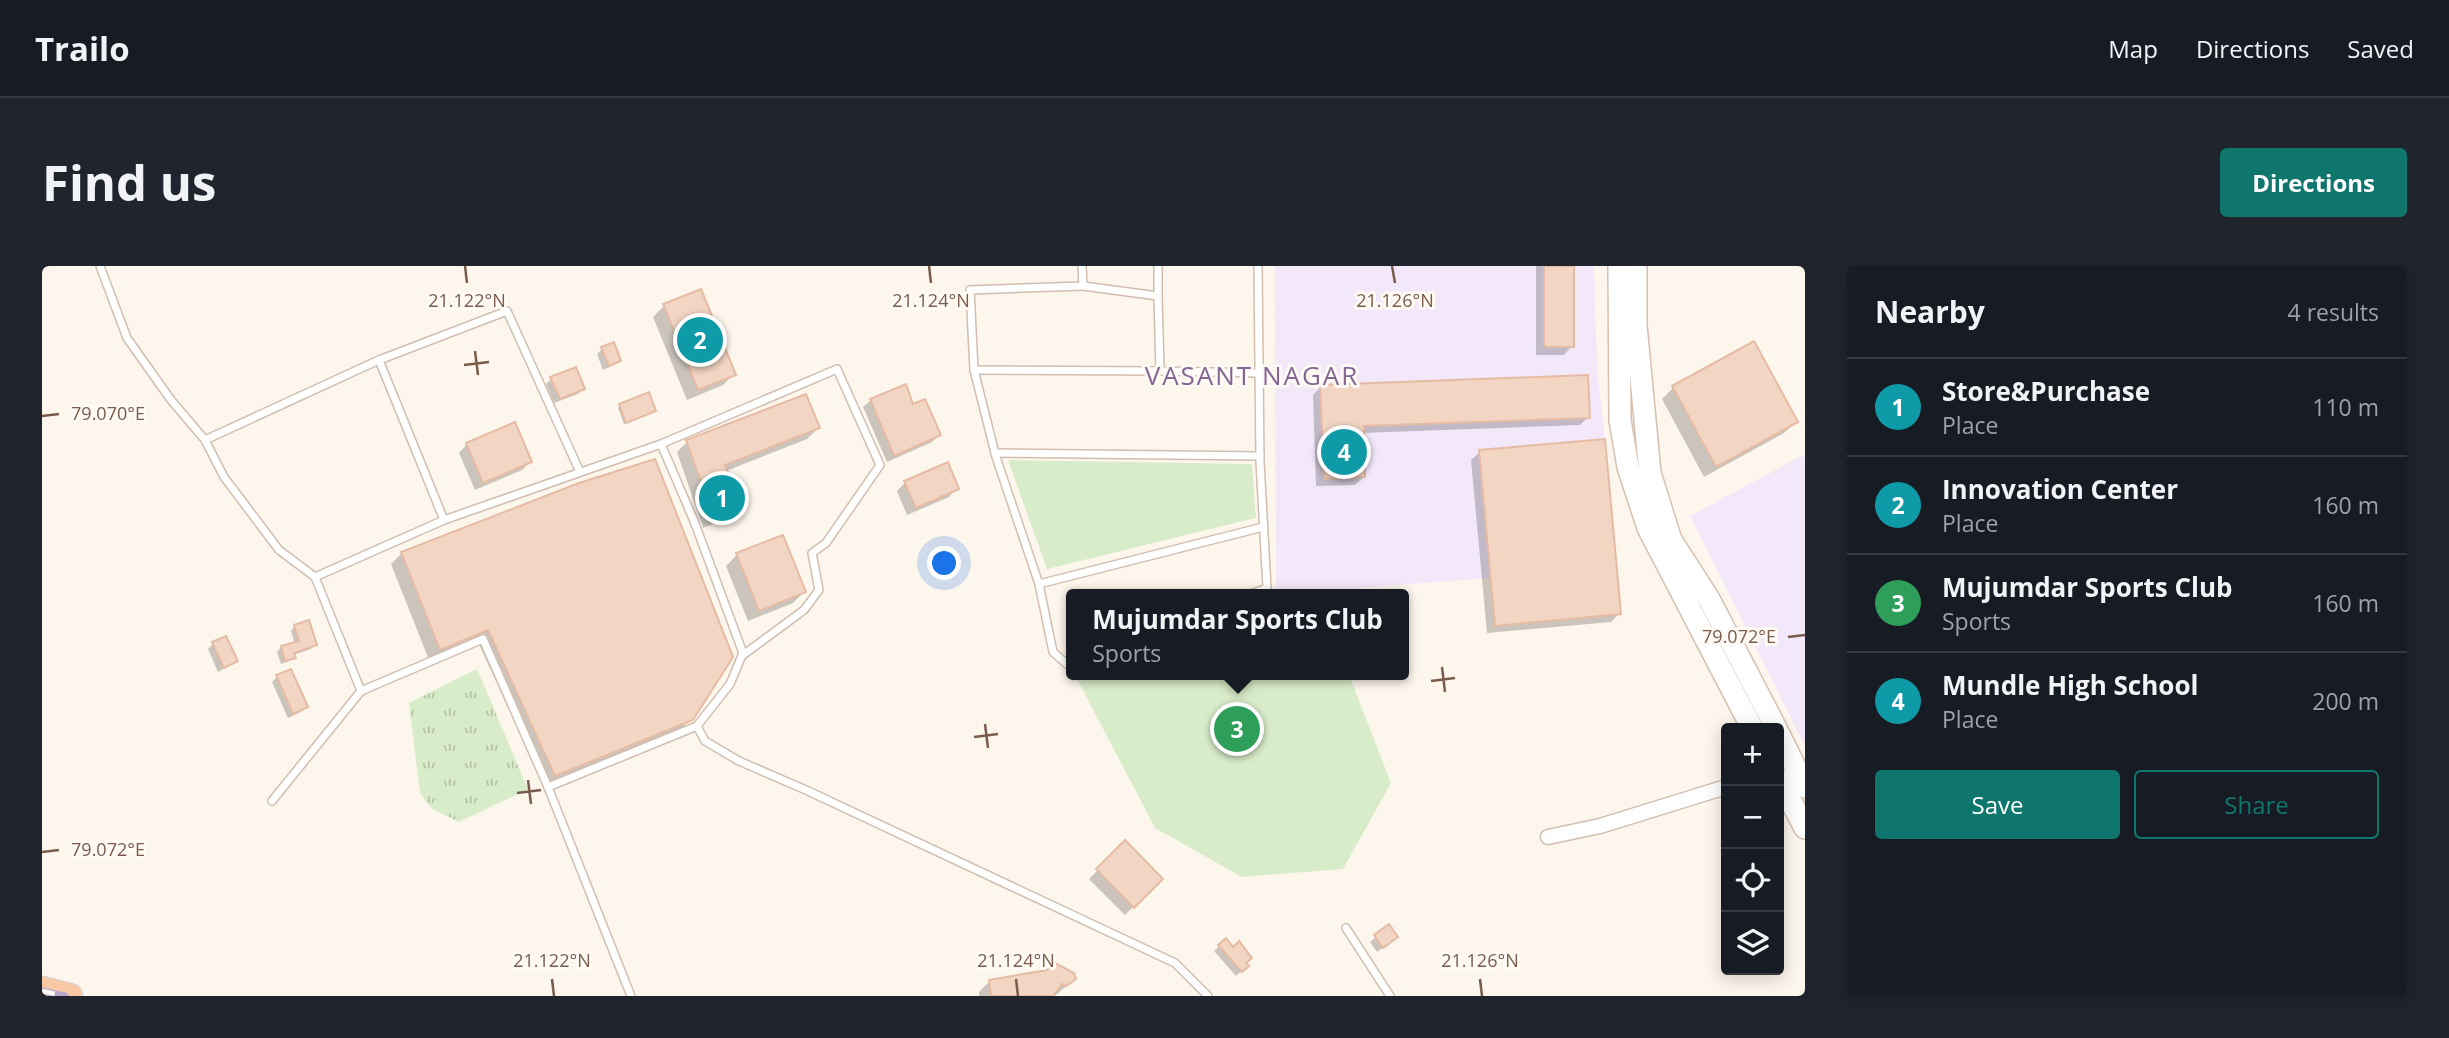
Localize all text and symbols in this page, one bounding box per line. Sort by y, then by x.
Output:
text: Trailo [35,26,130,71]
text: Map [2108,32,2158,65]
text: Directions [2196,32,2309,65]
text: Saved [2347,32,2414,65]
button: Directions [2220,148,2407,217]
text: Find us [42,149,216,215]
text: 21.122°N [428,288,506,312]
text: 21.124°N [892,288,970,312]
text: 21.126°N [1356,288,1434,312]
text: Nearby [1875,291,1985,332]
text: 4 results [2288,296,2379,328]
pin: 2 [677,314,723,366]
district label: VASANT NAGAR [1145,357,1359,393]
text: Store&Purchase [1942,373,2150,409]
text: 1 [1891,391,1905,423]
text: 110 m [2312,391,2379,423]
text: 79.070°E [71,401,145,425]
text: Place [1942,409,1998,441]
pin: 4 [1321,426,1367,478]
text: Innovation Center [1942,471,2178,507]
pin: 1 [699,472,745,524]
text: 2 [1891,489,1905,521]
text: 160 m [2312,489,2379,521]
text: Place [1942,507,1998,539]
your location [927,546,961,580]
text: Mujumdar Sports Club [1942,569,2233,605]
text: 3 [1891,587,1905,619]
text: 160 m [2312,587,2379,619]
popup [1066,589,1409,680]
text: Mujumdar Sports Club [1092,601,1383,637]
text: Sports [1942,605,2011,637]
text: 79.072°E [1702,624,1776,648]
text: Sports [1092,637,1161,669]
text: Mundle High School [1942,667,2198,703]
text: 4 [1891,685,1905,717]
text: 200 m [2312,685,2379,717]
pin: 3 [1214,703,1260,755]
text: Place [1942,703,1998,735]
map controls [1721,723,1784,975]
button: + [1721,723,1784,786]
button: Save [1875,770,2120,839]
button: Share [2134,770,2379,839]
button: − [1721,786,1784,849]
text: 79.072°E [71,837,145,861]
button: locate [1721,849,1784,912]
button: layers [1721,912,1784,975]
text: 21.122°N [513,948,591,972]
text: 21.124°N [977,948,1055,972]
text: 21.126°N [1441,948,1519,972]

